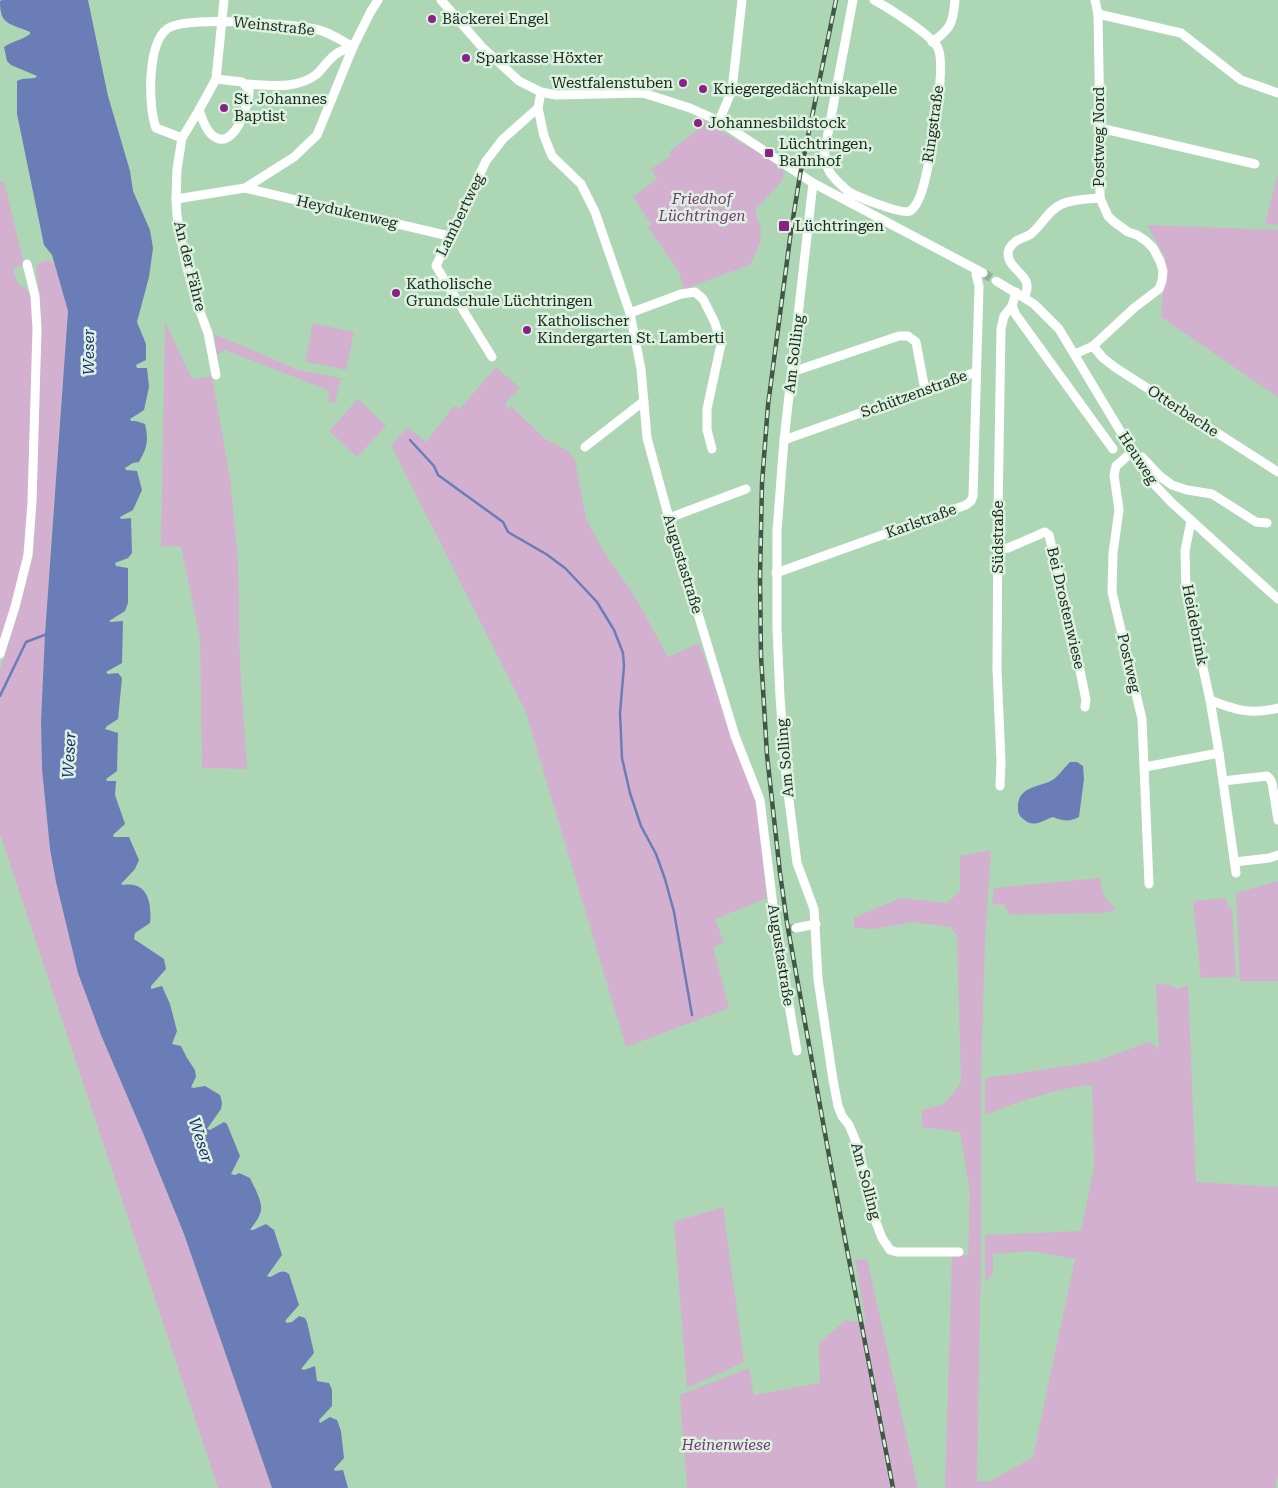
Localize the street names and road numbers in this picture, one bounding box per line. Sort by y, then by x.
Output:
street label: Weinstraße [232,13,316,39]
street label: Ringstraße [919,84,947,164]
street label: Postweg Nord [1090,86,1108,187]
street label: Lambertweg [432,170,488,259]
street label: Heydukenweg [295,192,400,233]
street label: An der Fähre [170,219,210,313]
street label: Am Solling [780,313,808,394]
street label: Schützenstraße [858,366,970,422]
street label: Otterbache [1144,381,1222,441]
street label: Heuweg [1114,428,1162,488]
street label: Karlstraße [883,500,959,542]
street label: Südstraße [989,501,1007,573]
street label: Augustastraße [659,512,707,616]
street label: Bei Drostenwiese [1043,545,1089,671]
street label: Heidebrink [1178,583,1212,668]
street label: Postweg [1113,632,1145,695]
street label: Am Solling [773,717,797,798]
street label: Augustastraße [764,903,798,1007]
street label: Am Solling [847,1141,885,1222]

